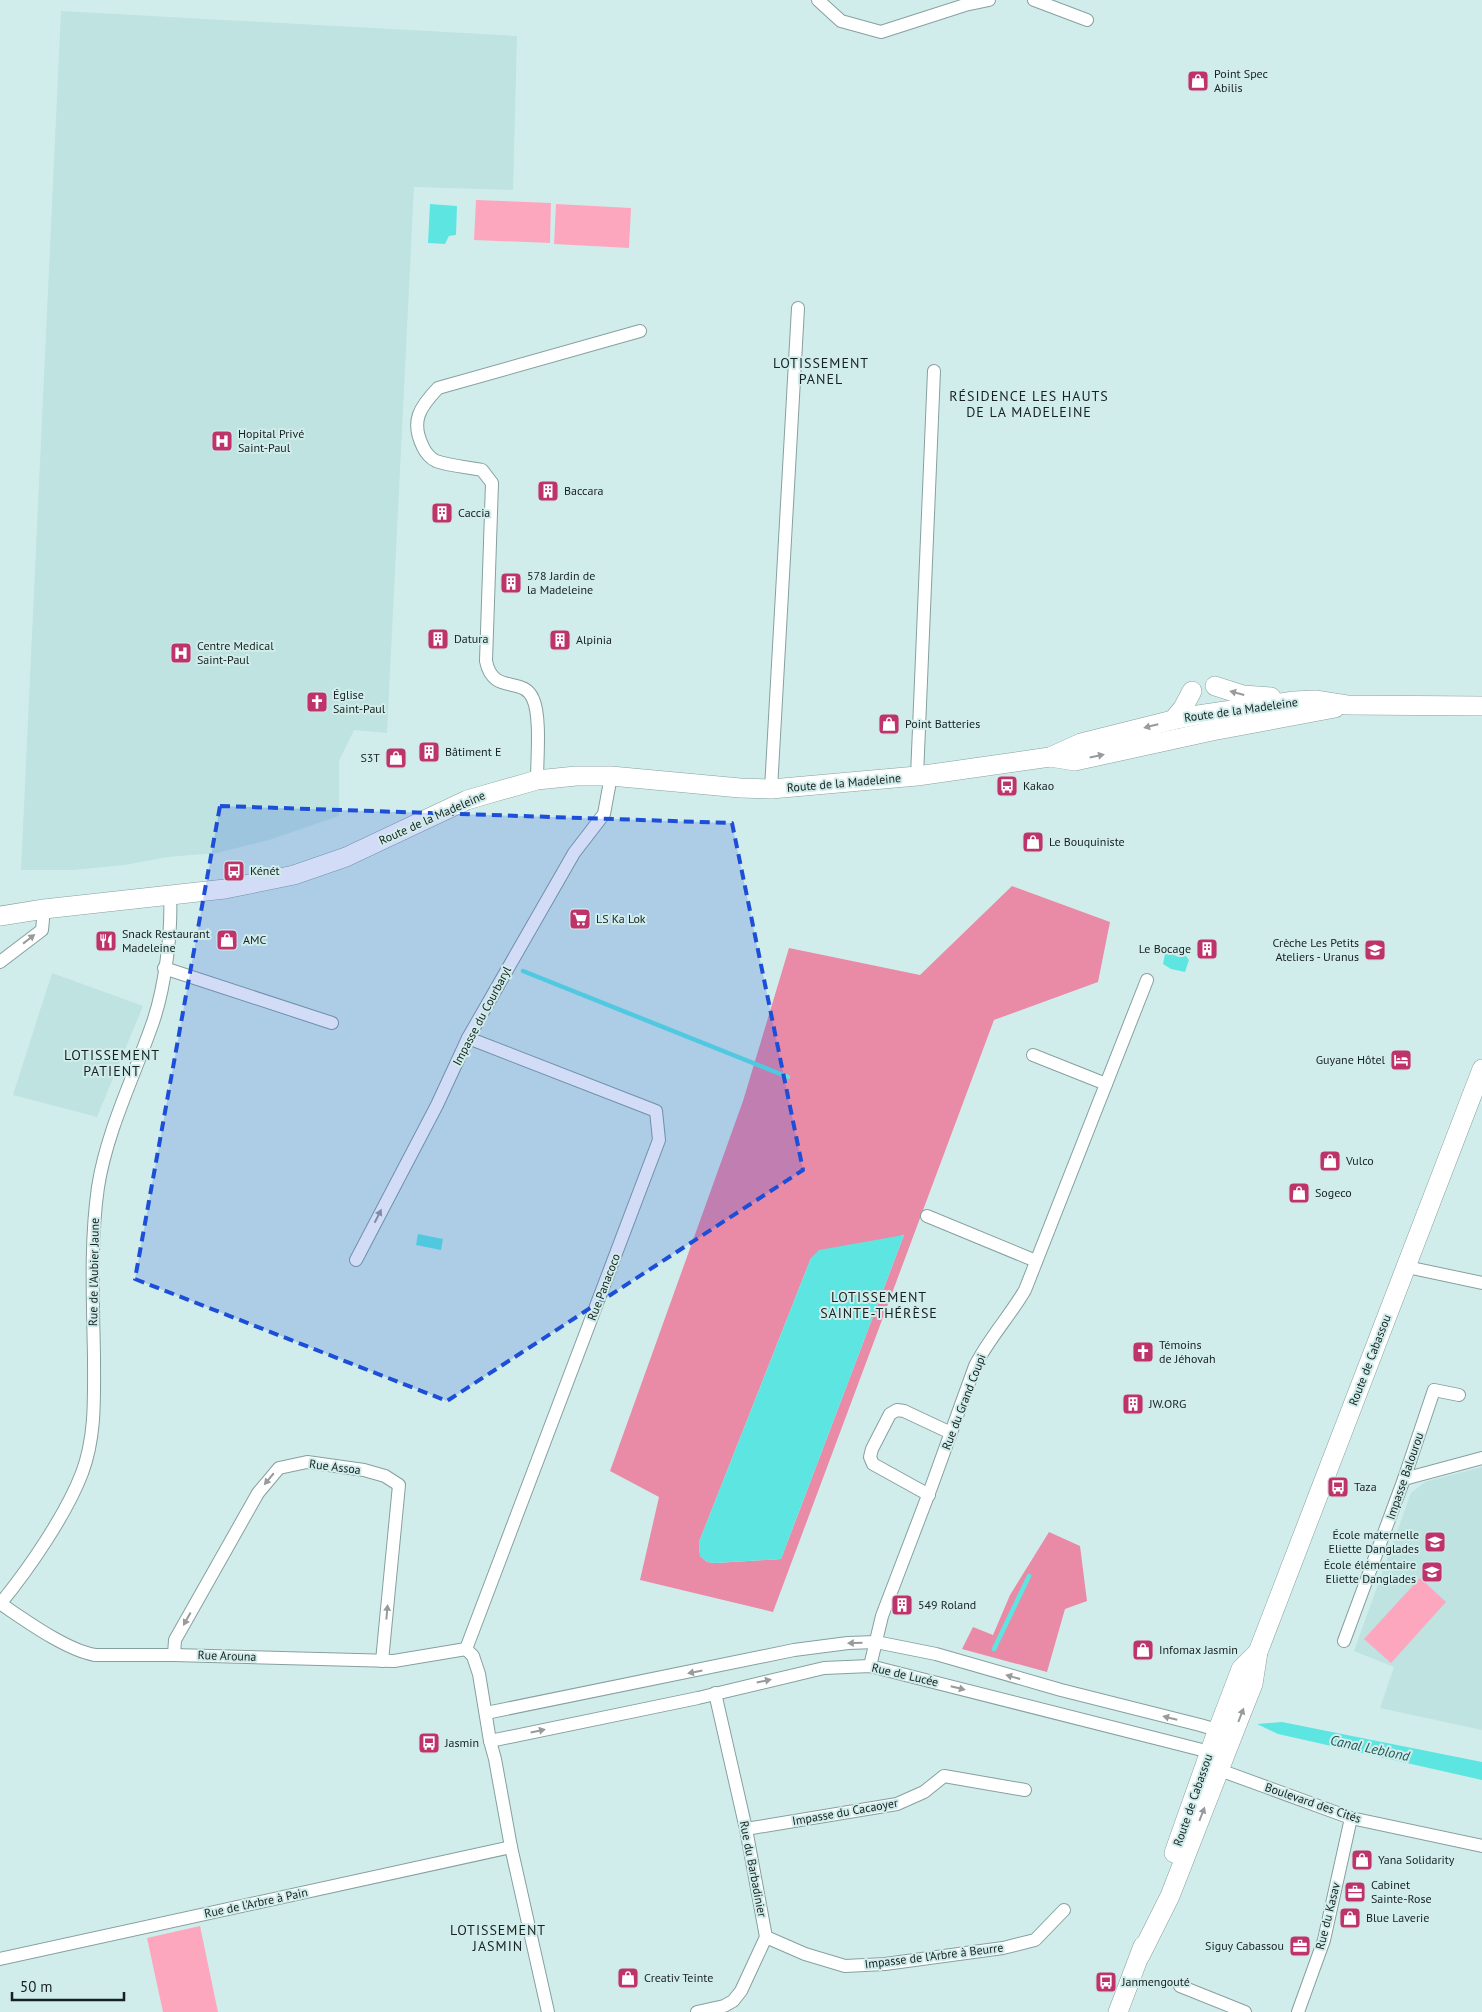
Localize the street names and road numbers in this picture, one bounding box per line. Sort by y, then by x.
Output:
street label: Route de la Madeleine [1183,694,1299,725]
street label: Route de la Madeleine [786,770,902,795]
street label: Route de la Madeleine [376,787,487,848]
street label: Impasse du Courbaryl [449,963,514,1068]
street label: Rue de l'Aubier Jaune [85,1218,102,1326]
street label: Rue Panacoco [584,1251,623,1323]
street label: Route de Cabassou [1345,1312,1394,1408]
street label: Rue du Grand Coupi [938,1352,989,1452]
street label: Impasse Balourou [1383,1430,1427,1522]
street label: Rue Assoa [308,1456,362,1477]
street label: Rue Arouna [197,1647,257,1664]
street label: Rue de Lucée [870,1660,940,1689]
street label: Route de Cabassou [1170,1752,1215,1848]
street label: Boulevard des Cités [1263,1779,1363,1826]
street label: Impasse du Cacaoyer [791,1795,899,1828]
street label: Rue du Barbadinier [737,1819,770,1918]
street label: Rue du Kasav [1312,1881,1343,1951]
street label: Rue de l'Arbre à Pain [203,1884,309,1921]
street label: Impasse de l'Arbre à Beurre [864,1940,1004,1971]

